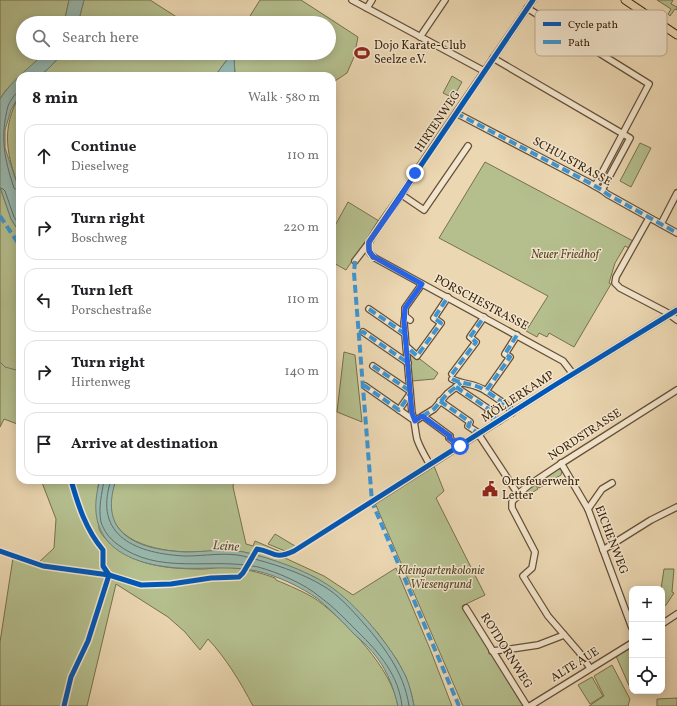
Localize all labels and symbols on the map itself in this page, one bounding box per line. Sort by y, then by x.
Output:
legend [535,10,667,56]
text: Cycle path [568,18,618,33]
text: Path [568,36,591,51]
place label: Dojo Karate-Club Seelze e.V. [374,38,467,68]
sports icon: Dojo Karate-Club Seelze e.V. [353,44,371,62]
street label: HIRTENWEG [411,88,465,156]
street label: SCHULSTRASSE [530,134,614,190]
route end [406,164,424,182]
park label: Neuer Friedhof [531,247,602,263]
street label: PORSCHESTRASSE [431,271,531,335]
street label: MÖLLERKAMP [478,367,557,426]
street label: NORDSTRASSE [545,405,625,465]
route start [451,437,469,455]
place label: Ortsfeuerwehr Letter [502,474,579,504]
public building icon: Ortsfeuerwehr Letter [481,480,499,498]
street label: EICHENWEG [591,503,631,577]
water label: Leine [212,537,240,557]
park label: Kleingartenkolonie Wiesengrund [397,563,485,593]
street label: ROTDORNWEG [476,610,536,692]
street label: ALTE AUE [548,644,602,686]

